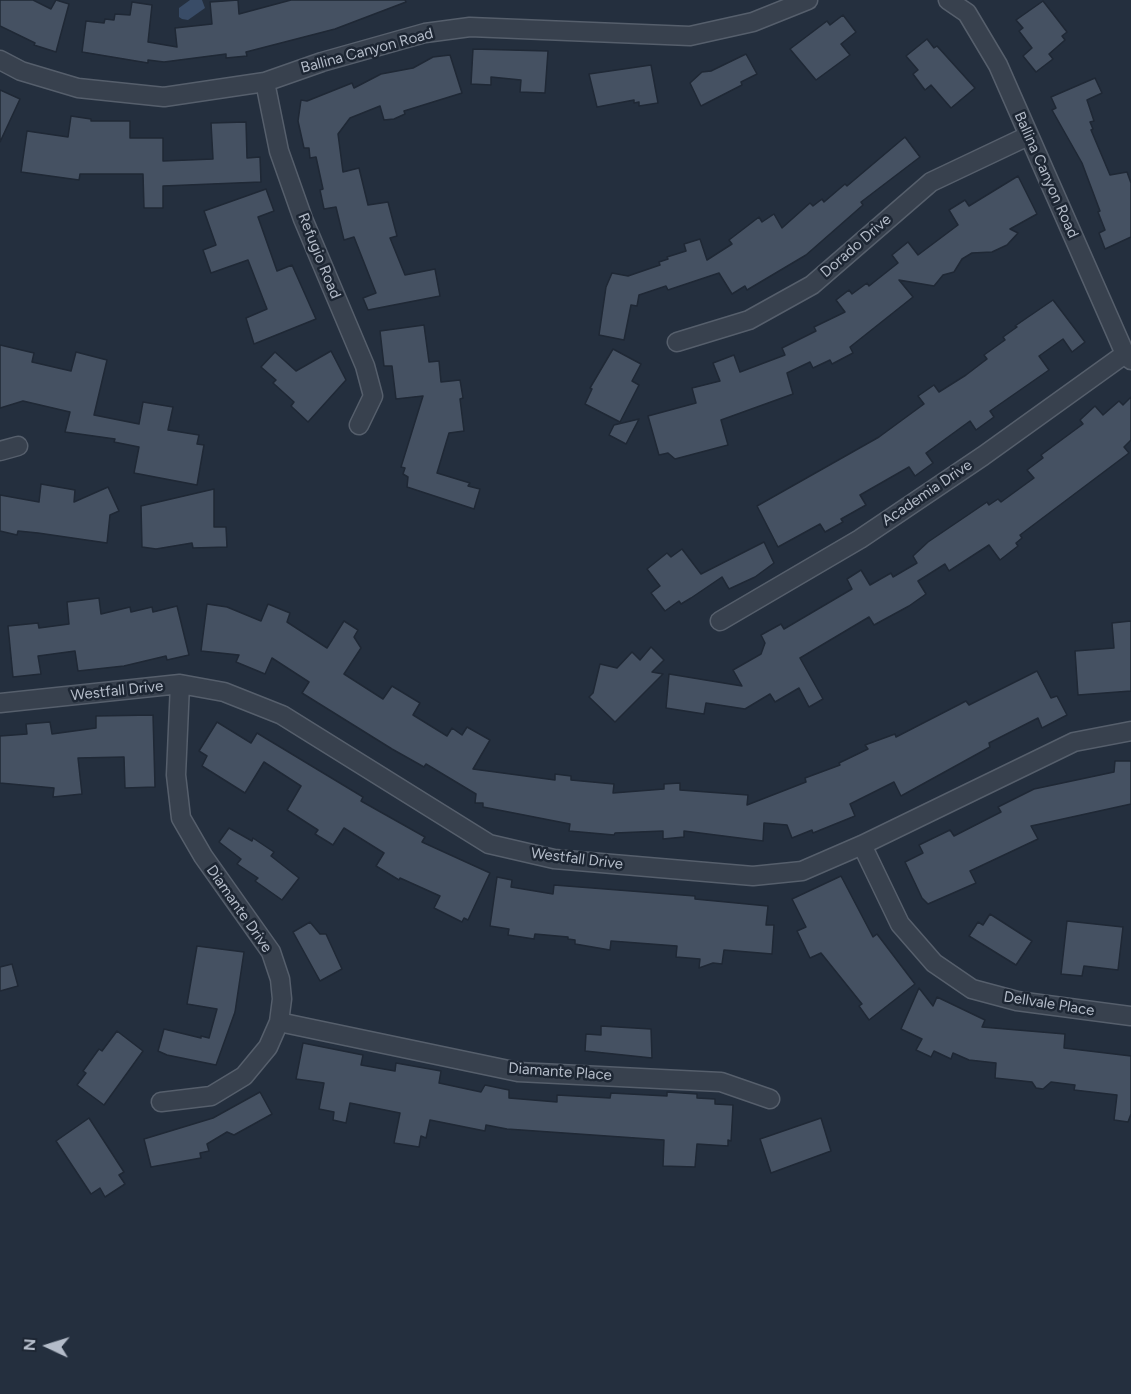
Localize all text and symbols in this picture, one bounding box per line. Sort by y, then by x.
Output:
street label: Ballina Canyon Road [299,25,435,77]
street label: Ballina Canyon Road [1010,109,1082,241]
street label: Dorado Drive [817,210,895,282]
street label: Refugio Road [294,211,344,301]
street label: Academia Drive [878,456,976,530]
street label: Westfall Drive [70,677,164,705]
street label: Westfall Drive [530,844,624,874]
street label: Diamante Drive [202,862,276,956]
street label: Dellvale Place [1002,988,1096,1020]
street label: Diamante Place [508,1059,612,1085]
north arrow [18,1316,78,1376]
text: N [20,1338,39,1352]

